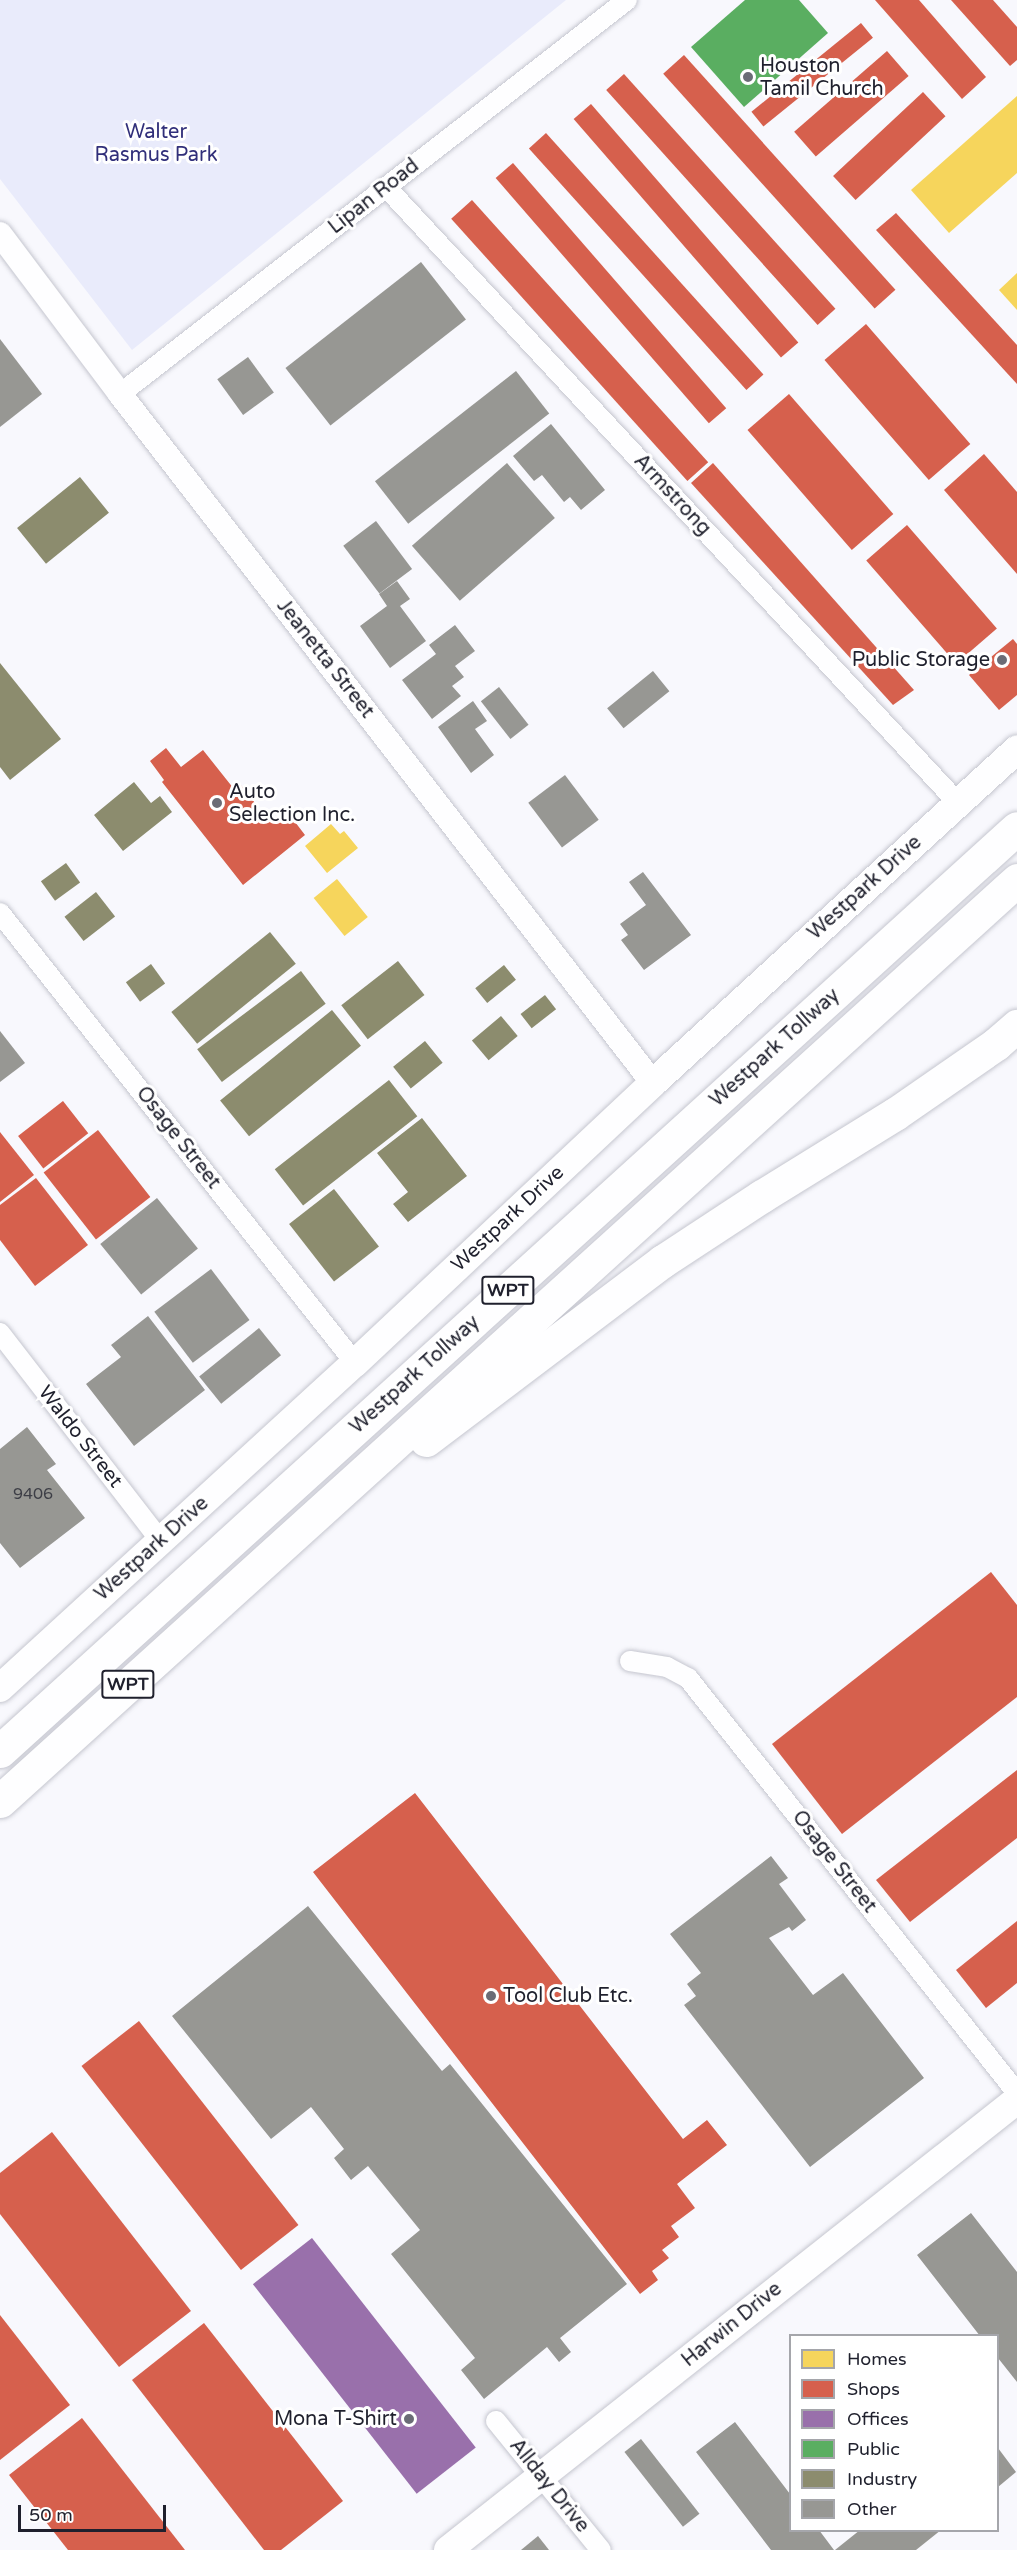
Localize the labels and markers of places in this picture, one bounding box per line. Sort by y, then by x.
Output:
place label: Houston Tamil Church [760,54,884,101]
marker: Houston Tamil Church [741,70,755,84]
place label: Public Storage [852,648,990,672]
marker: Public Storage [995,653,1009,667]
place label: Auto Selection Inc. [229,780,355,827]
marker: Auto Selection Inc. [210,796,224,810]
place label: Tool Club Etc. [503,1984,633,2008]
marker: Tool Club Etc. [484,1989,498,2003]
place label: Mona T-Shirt [274,2407,397,2431]
marker: Mona T-Shirt [402,2412,416,2426]

